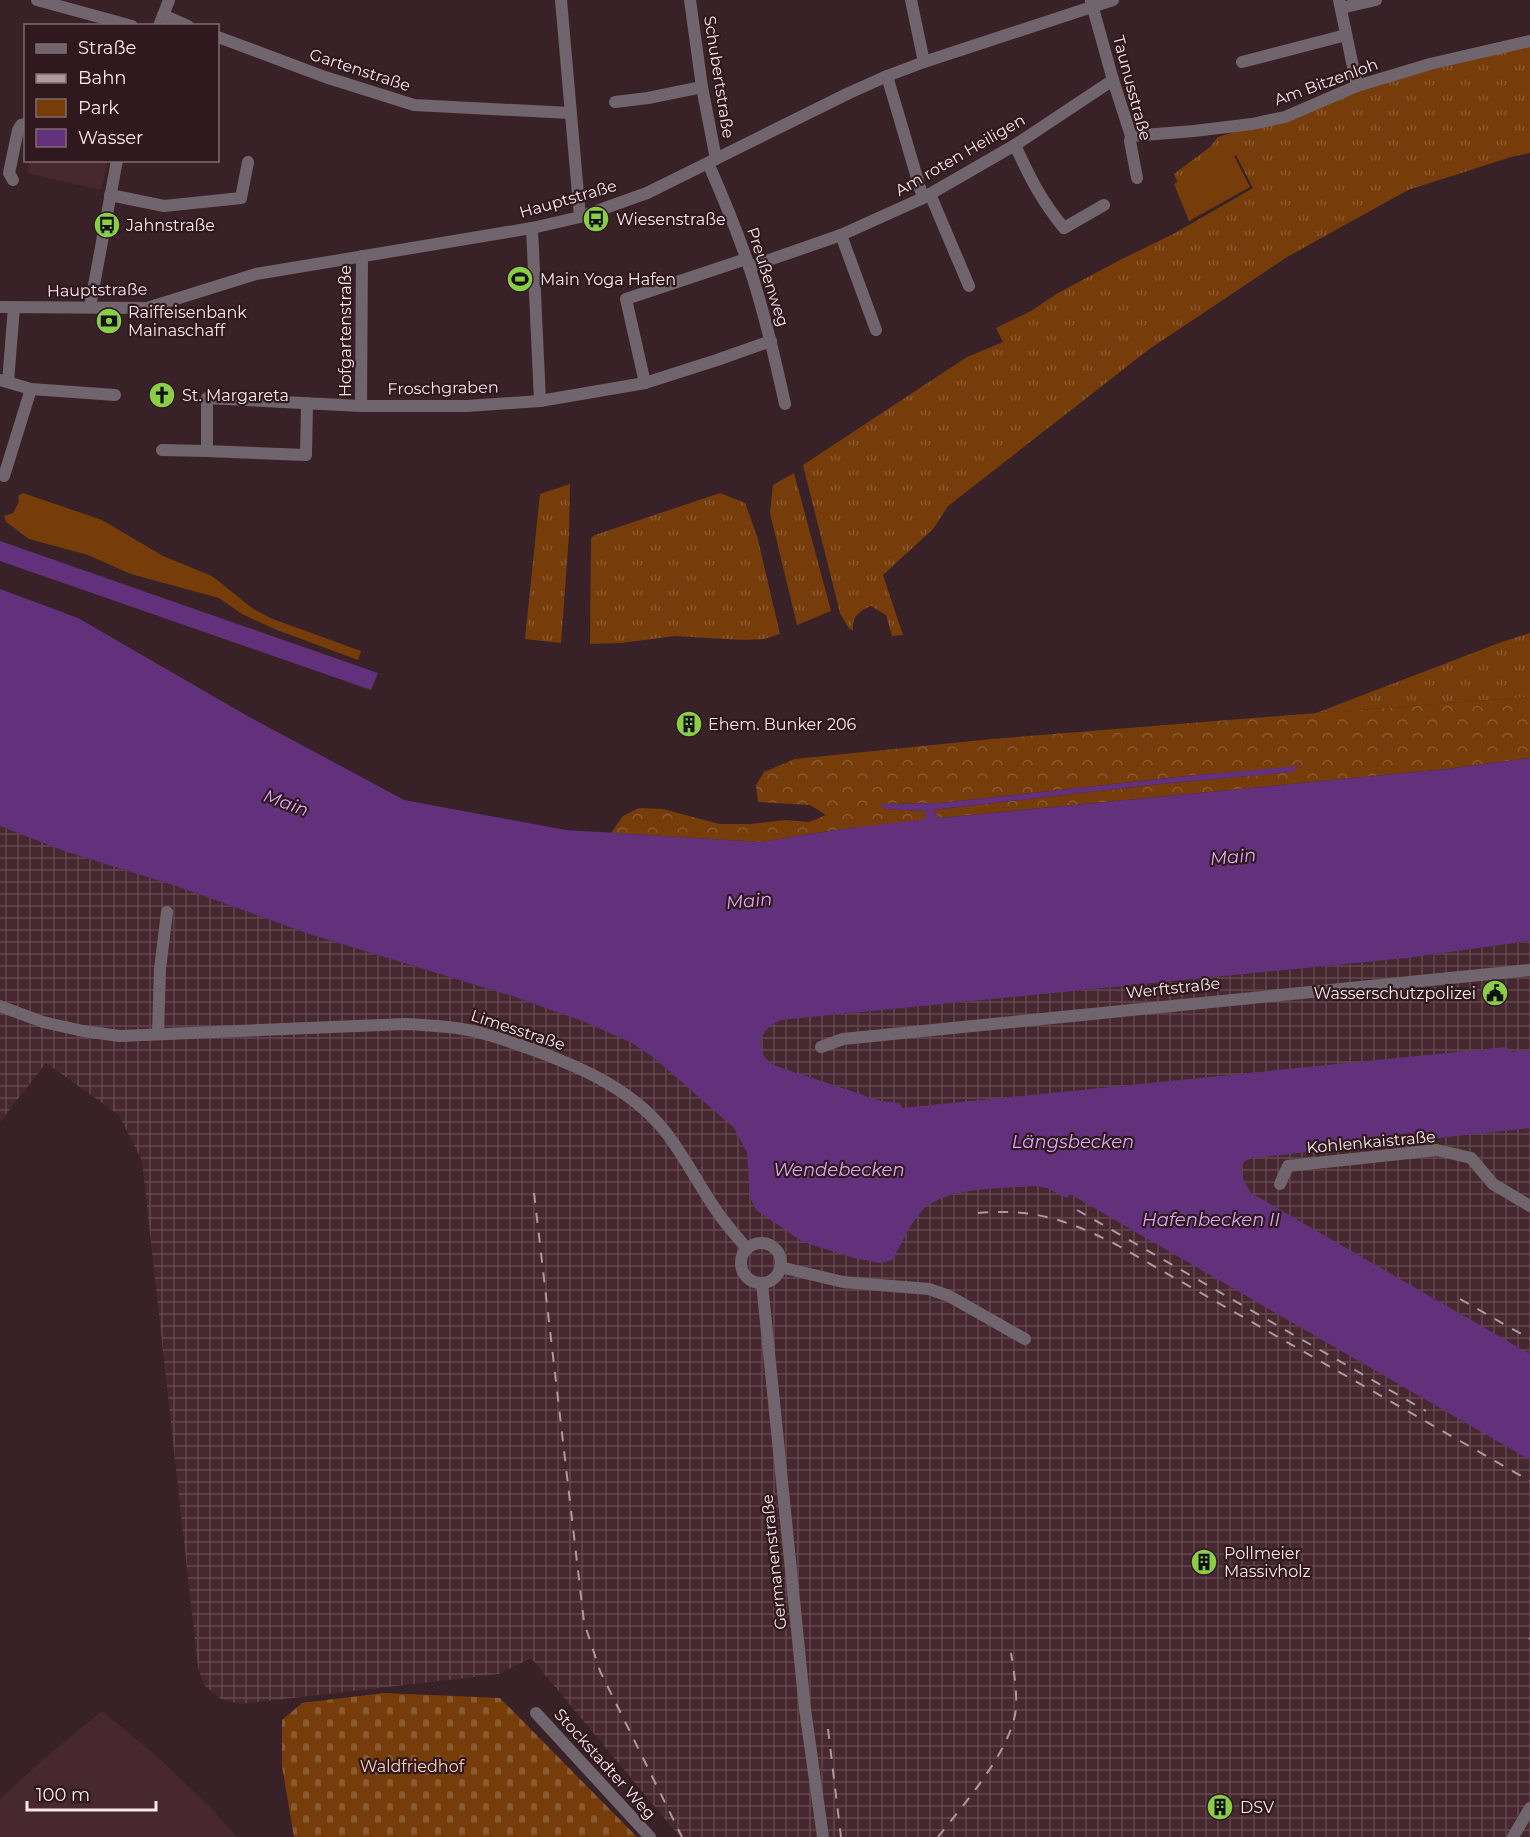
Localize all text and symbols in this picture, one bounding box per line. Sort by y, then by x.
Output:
street label: Schubertstraße [700,14,738,140]
legend [24,24,219,162]
street label: Taunusstraße [1109,33,1155,143]
text: Straße [78,37,137,59]
street label: Gartenstraße [307,45,413,95]
street label: Am Bitzenloh [1272,54,1380,110]
text: Bahn [78,67,127,89]
text: Park [78,97,119,119]
street label: Am roten Heiligen [892,110,1028,200]
text: Wasser [78,127,143,149]
street label: Hauptstraße [517,176,619,222]
bus stop icon: Wiesenstraße [581,204,611,234]
bus stop icon: Jahnstraße [92,210,122,240]
place label: Wiesenstraße [616,210,726,229]
place label: Jahnstraße [125,216,215,235]
street label: Preußenweg [743,225,793,329]
sports icon: Main Yoga Hafen [505,264,535,294]
street label: Hofgartenstraße [336,265,355,397]
place label: Main Yoga Hafen [540,270,676,289]
street label: Hauptstraße [47,280,147,300]
place label: Raiffeisenbank Mainaschaff [128,303,247,340]
bank icon: Raiffeisenbank Mainaschaff [94,306,124,336]
street label: Froschgraben [387,378,499,398]
church icon: St. Margareta [147,380,177,410]
place label: St. Margareta [182,386,289,405]
building icon: Ehem. Bunker 206 [674,709,704,739]
place label: Ehem. Bunker 206 [708,715,857,734]
water label: Main [260,785,312,821]
water label: Main [1209,844,1257,870]
water label: Main [725,888,773,914]
street label: Werftstraße [1125,974,1221,1002]
public building icon: Wasserschutzpolizei [1480,978,1510,1008]
place label: Wasserschutzpolizei [1314,984,1476,1003]
street label: Limesstraße [468,1006,568,1054]
street label: Kohlenkaistraße [1306,1127,1436,1157]
water label: Längsbecken [1012,1131,1134,1153]
water label: Wendebecken [773,1159,905,1181]
water label: Hafenbecken II [1142,1209,1280,1231]
street label: Germanenstraße [757,1493,791,1631]
place label: Pollmeier Massivholz [1224,1544,1311,1581]
building icon: Pollmeier Massivholz [1189,1547,1219,1577]
street label: Stockstadter Weg [550,1705,660,1823]
park label: Waldfriedhof [360,1757,465,1776]
scale bar [27,1774,156,1812]
text: 100 m [36,1784,90,1806]
building icon: DSV [1205,1792,1235,1822]
place label: DSV [1240,1798,1275,1817]

